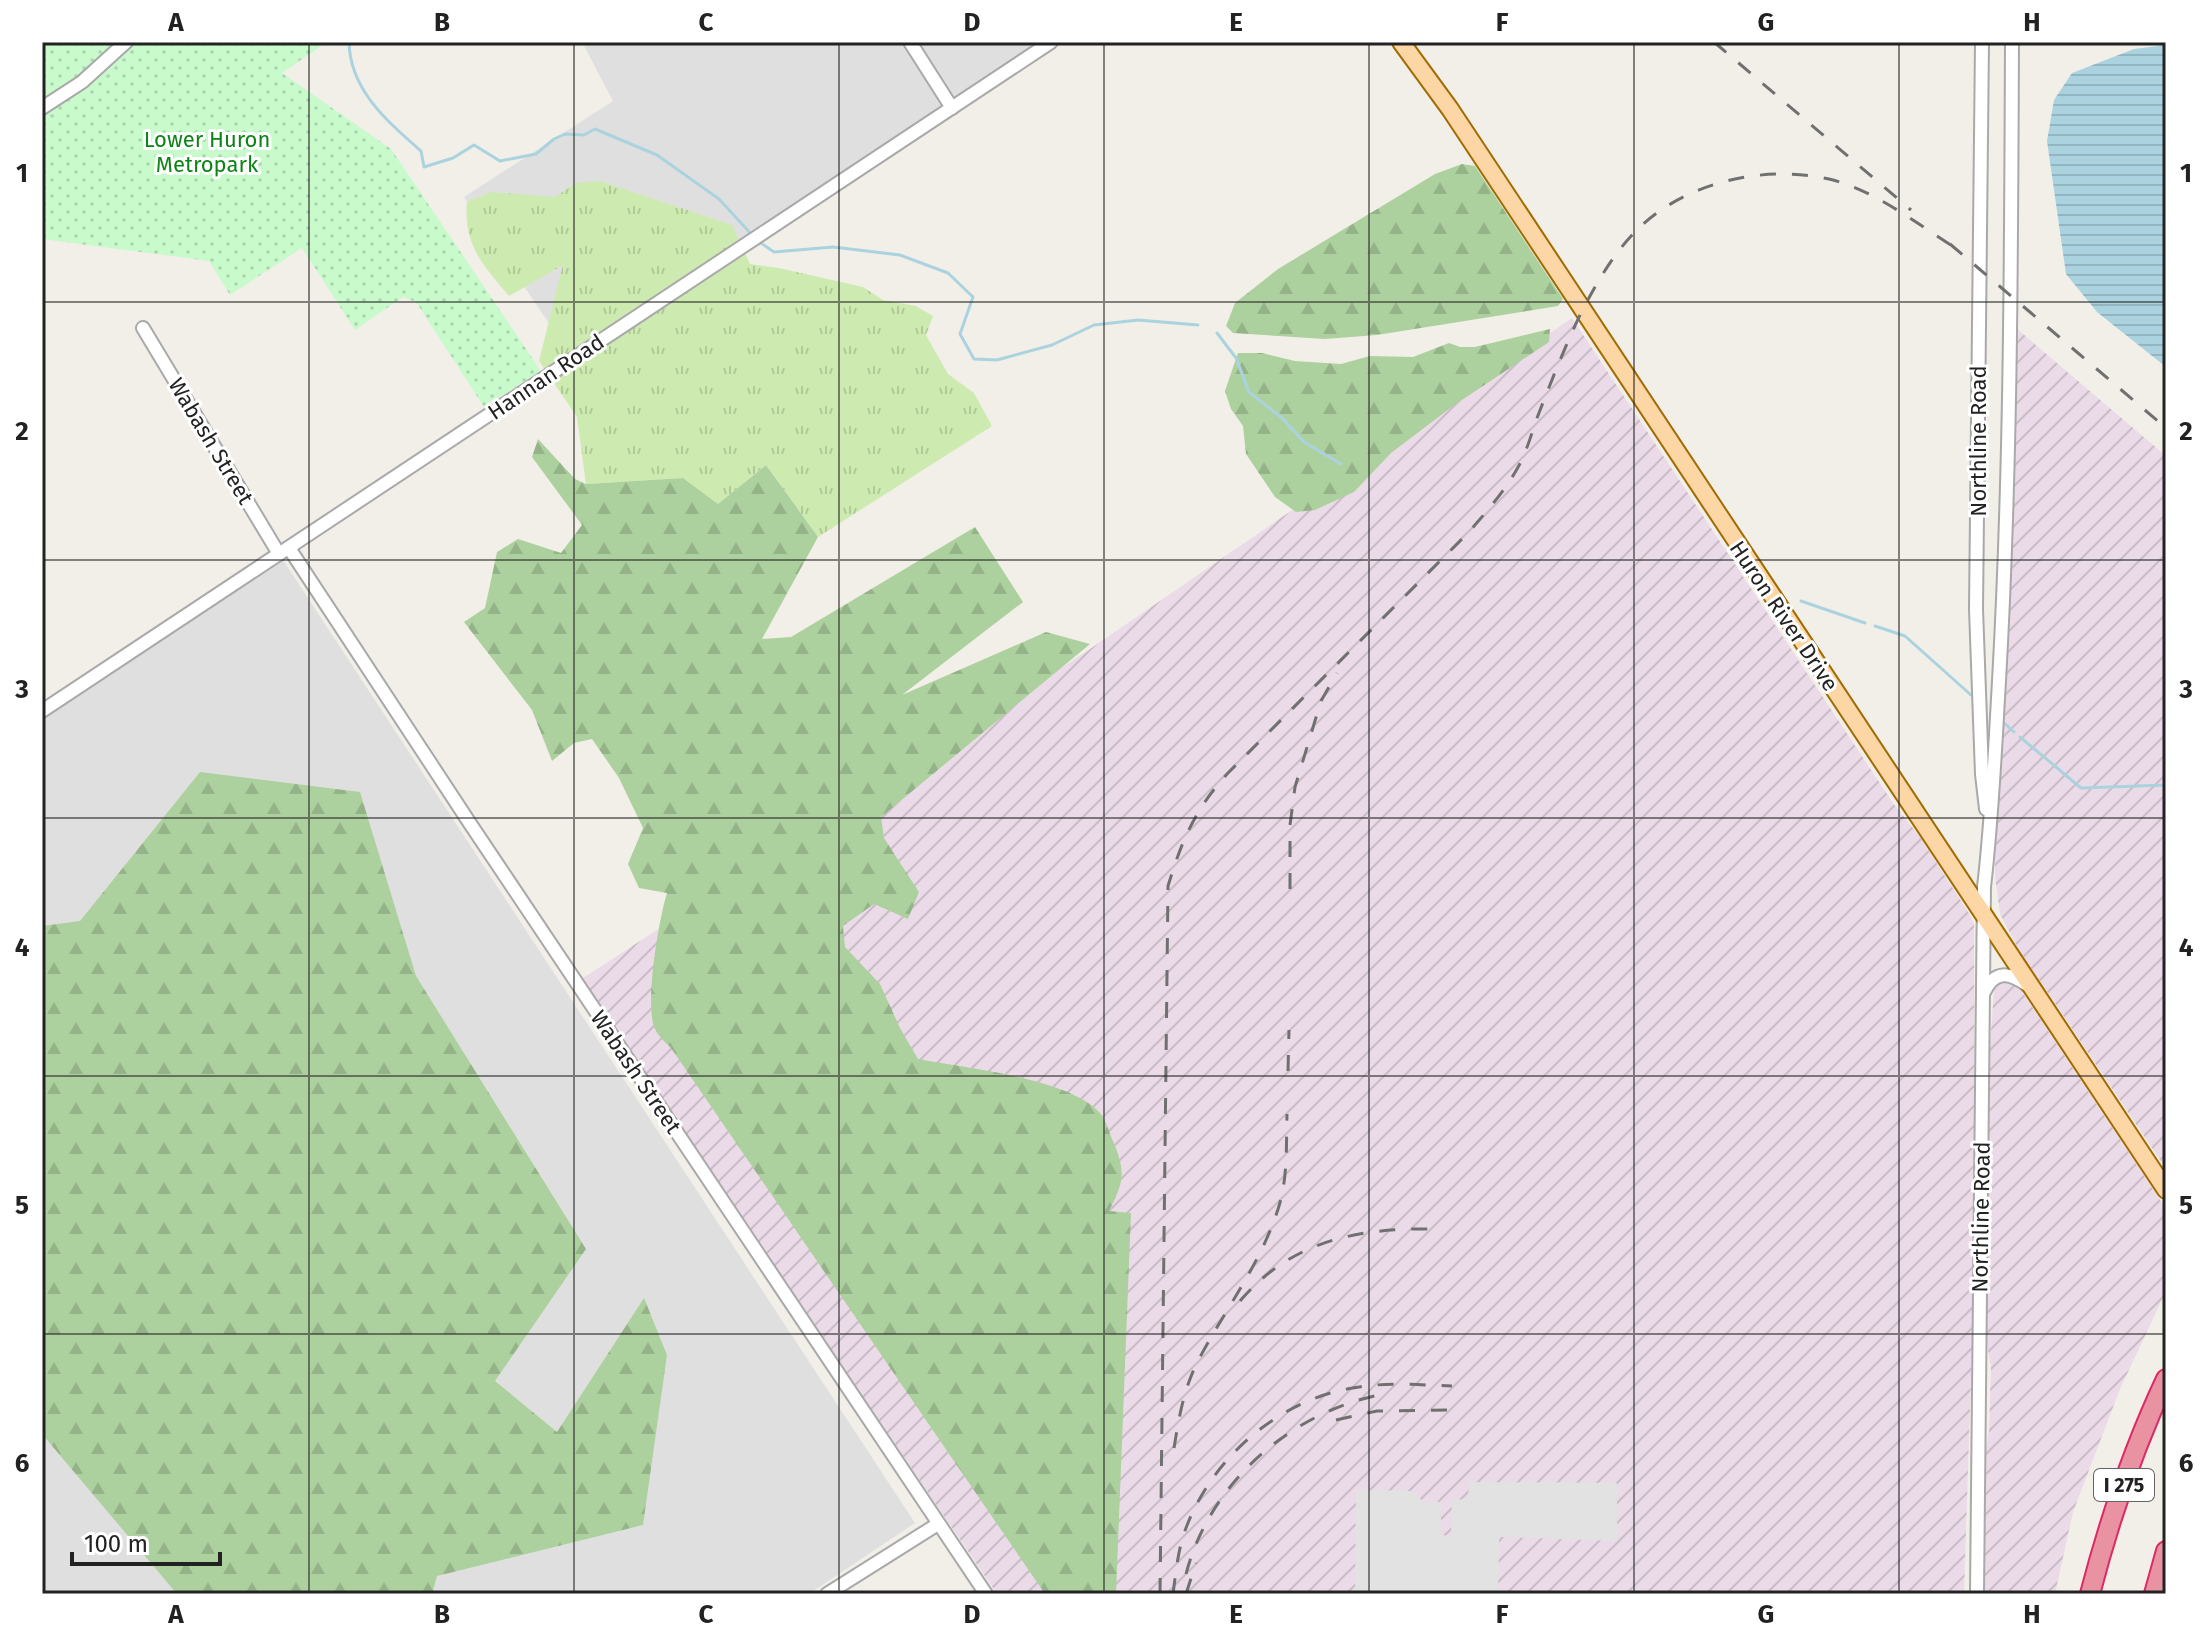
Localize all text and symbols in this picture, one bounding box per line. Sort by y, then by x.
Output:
text: A [167,7,184,38]
text: B [434,7,450,38]
text: C [699,7,714,38]
text: D [964,7,981,38]
text: E [1229,7,1243,38]
text: F [1496,7,1509,38]
text: G [1758,7,1774,38]
text: H [2023,7,2041,38]
park label: Lower Huron Metropark [144,126,270,178]
text: 1 [16,158,28,189]
text: 1 [2180,158,2192,189]
street label: Hannan Road [483,328,609,426]
street label: Northline Road [1965,365,1992,517]
street label: Wabash Street [163,373,259,509]
text: 2 [15,416,29,447]
text: 2 [2179,416,2193,447]
street label: Huron River Drive [1724,536,1844,696]
text: 3 [14,674,29,705]
text: 3 [2178,674,2193,705]
text: 4 [15,932,30,963]
text: 4 [2179,932,2194,963]
street label: Wabash Street [585,1005,687,1139]
street label: Northline Road [1966,1141,1996,1293]
text: 5 [15,1190,29,1221]
text: 5 [2179,1190,2193,1221]
text: 6 [15,1448,30,1479]
text: 6 [2179,1448,2194,1479]
road number: I 275 [2094,1469,2154,1501]
scale bar [72,1516,220,1566]
text: 100 m [84,1530,148,1558]
text: A [167,1599,184,1630]
text: B [434,1599,450,1630]
text: C [699,1599,714,1630]
text: D [964,1599,981,1630]
text: E [1229,1599,1243,1630]
text: F [1496,1599,1509,1630]
text: G [1758,1599,1774,1630]
text: H [2023,1599,2041,1630]

